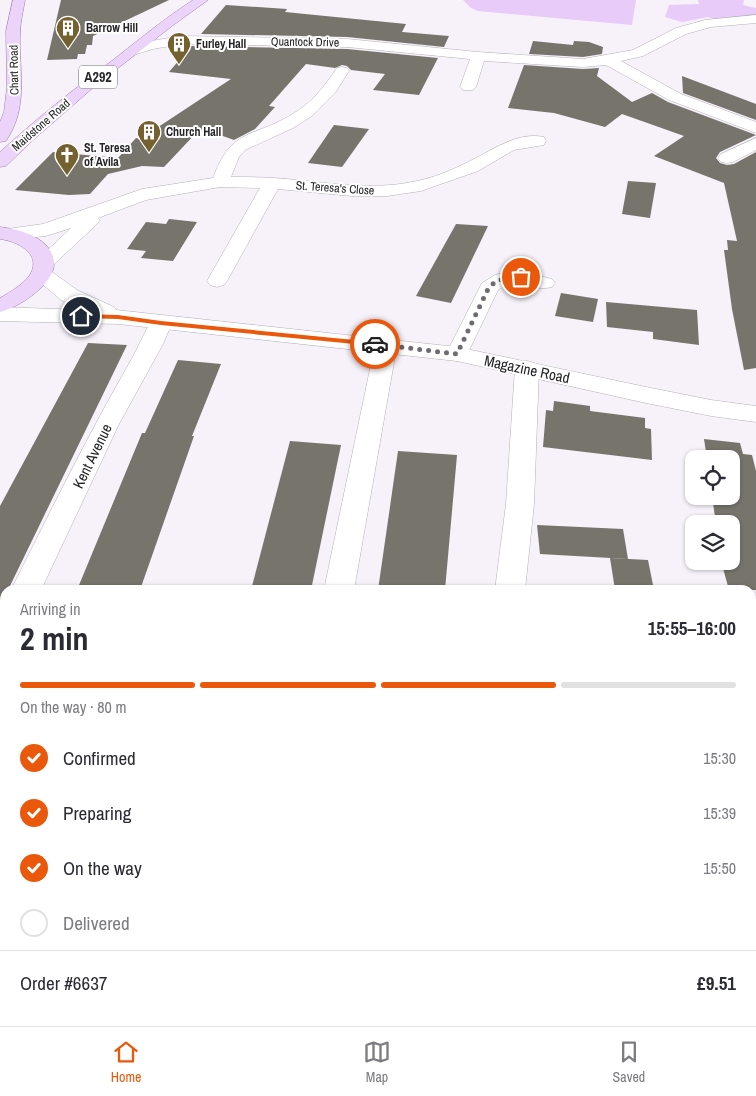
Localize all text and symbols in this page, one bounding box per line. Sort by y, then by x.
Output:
building icon: Barrow Hill [55,15,81,49]
place label: Barrow Hill [86,20,138,36]
building icon: Furley Hall [166,31,192,65]
street label: Quantock Drive [271,33,339,51]
place label: Furley Hall [196,36,247,52]
street label: Chart Road [6,45,22,95]
road number: A292 [79,66,117,88]
street label: Maidstone Road [8,95,74,155]
building icon: Church Hall [136,119,162,153]
place label: Church Hall [166,124,221,140]
place label: St. Teresa of Avila [84,140,131,170]
church icon: St. Teresa of Avila [54,142,80,176]
street label: St. Teresa's Close [295,177,375,199]
pin [500,256,542,298]
icon: bag [507,263,535,291]
pin [60,295,102,337]
icon: home [67,302,95,330]
courier [350,319,400,369]
icon: car [361,330,389,358]
street label: Magazine Road [482,350,572,388]
street label: Kent Avenue [67,420,117,492]
map controls [685,450,740,570]
button: locate [685,450,740,505]
button: layers [685,515,740,570]
text: Arriving in [20,598,81,620]
text: 15:55–16:00 [648,615,736,641]
text: 2 min [20,617,89,660]
text: On the way · 80 m [20,696,126,718]
icon: check [20,744,48,772]
text: Confirmed [63,745,136,771]
text: 15:30 [703,747,736,769]
icon: check [20,799,48,827]
text: Preparing [63,800,131,826]
text: 15:39 [703,802,736,824]
icon: check [20,854,48,882]
text: On the way [63,855,142,881]
text: 15:50 [703,857,736,879]
text: Delivered [63,910,130,936]
text: Order #6637 [20,970,107,996]
text: £9.51 [697,970,736,996]
tab: Home [111,1038,141,1086]
tab: Map [363,1038,391,1086]
tab: Saved [613,1038,645,1086]

